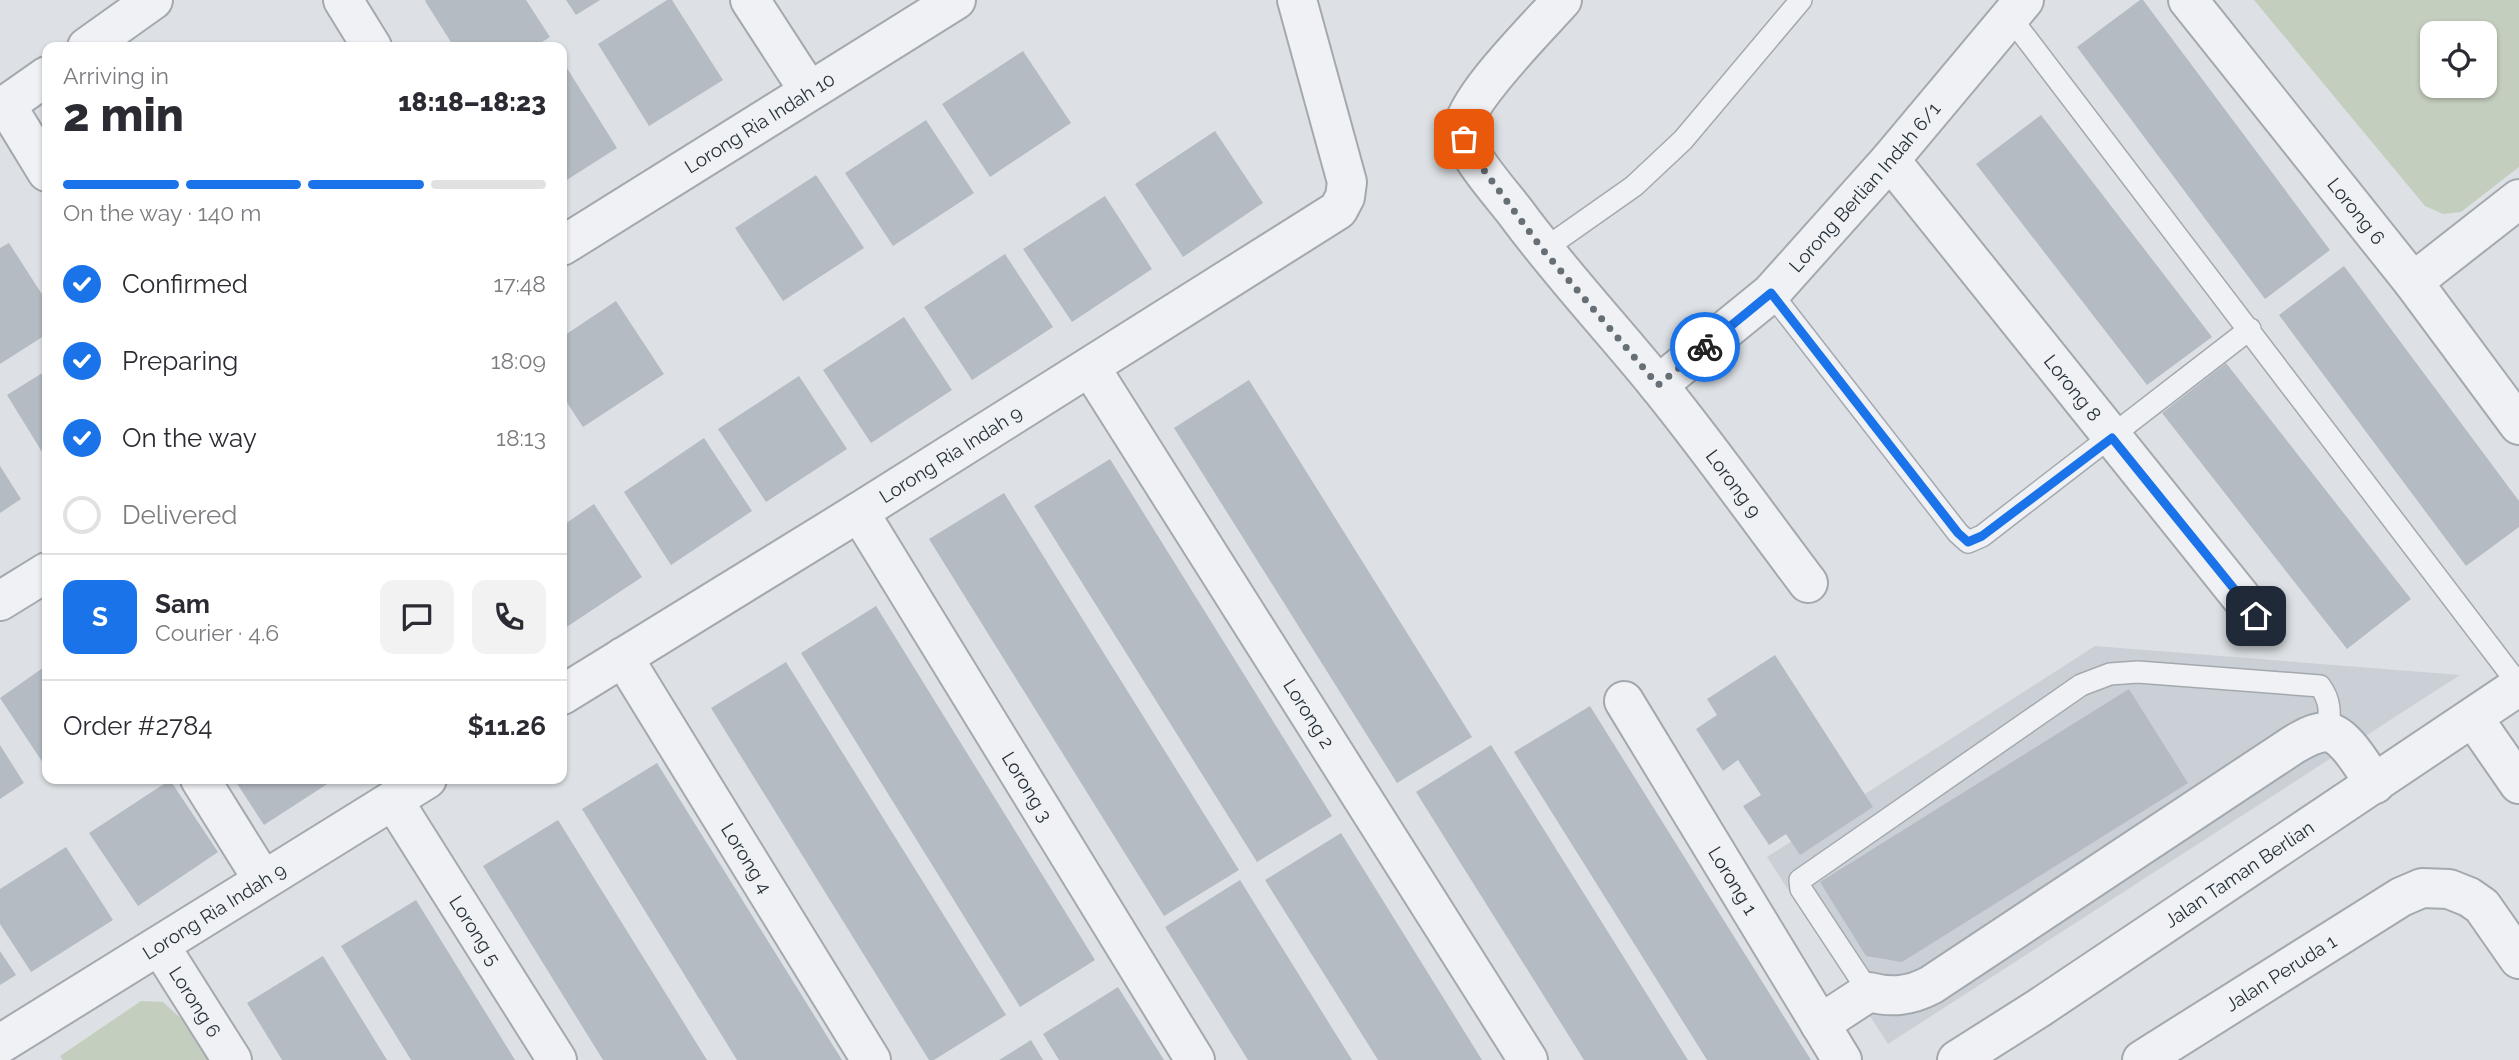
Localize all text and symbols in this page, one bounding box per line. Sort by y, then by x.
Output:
map controls [2420,21,2497,98]
button: locate [2420,21,2497,98]
text: Arriving in [63,62,169,89]
street label: Lorong Ria Indah 10 [680,67,839,178]
text: 18:18–18:23 [398,87,546,117]
text: 2 min [63,88,184,142]
street label: Lorong Berlian Indah 6/1 [1784,98,1945,276]
pin [1434,109,1494,169]
icon: bag [1445,120,1483,158]
street label: Lorong 6 [2323,173,2390,249]
text: On the way · 140 m [63,199,261,226]
icon: check [63,265,101,303]
text: Confirmed [122,269,248,299]
text: 17:48 [493,270,546,297]
courier [1670,312,1740,382]
icon: bike [1686,328,1724,366]
icon: check [63,342,101,380]
text: Preparing [122,346,238,376]
text: 18:09 [491,347,546,374]
street label: Lorong 8 [2040,350,2106,425]
street label: Lorong Ria Indah 9 [875,401,1026,507]
icon: check [63,419,101,457]
text: On the way [122,423,257,453]
text: 18:13 [496,424,546,451]
street label: Lorong 9 [1701,445,1766,522]
text: Delivered [122,500,237,530]
button: chat [380,580,454,654]
button: phone [472,580,546,654]
pin [2226,586,2286,646]
text: Sam [155,589,210,619]
icon: home [2237,597,2275,635]
text: S [92,602,108,632]
text: Courier · 4.6 [155,619,279,646]
street label: Lorong 2 [1279,675,1339,752]
text: Order #2784 [63,711,213,741]
text: $11.26 [468,711,546,741]
street label: Lorong 3 [998,748,1057,825]
street label: Jalan Taman Berlian [2160,816,2318,932]
street label: Lorong 4 [717,819,776,897]
street label: Lorong 1 [1704,842,1762,919]
street label: Lorong Ria Indah 9 [139,858,290,964]
street label: Lorong 5 [445,891,505,969]
street label: Jalan Peruda 1 [2221,930,2340,1016]
street label: Lorong 6 [165,963,226,1041]

